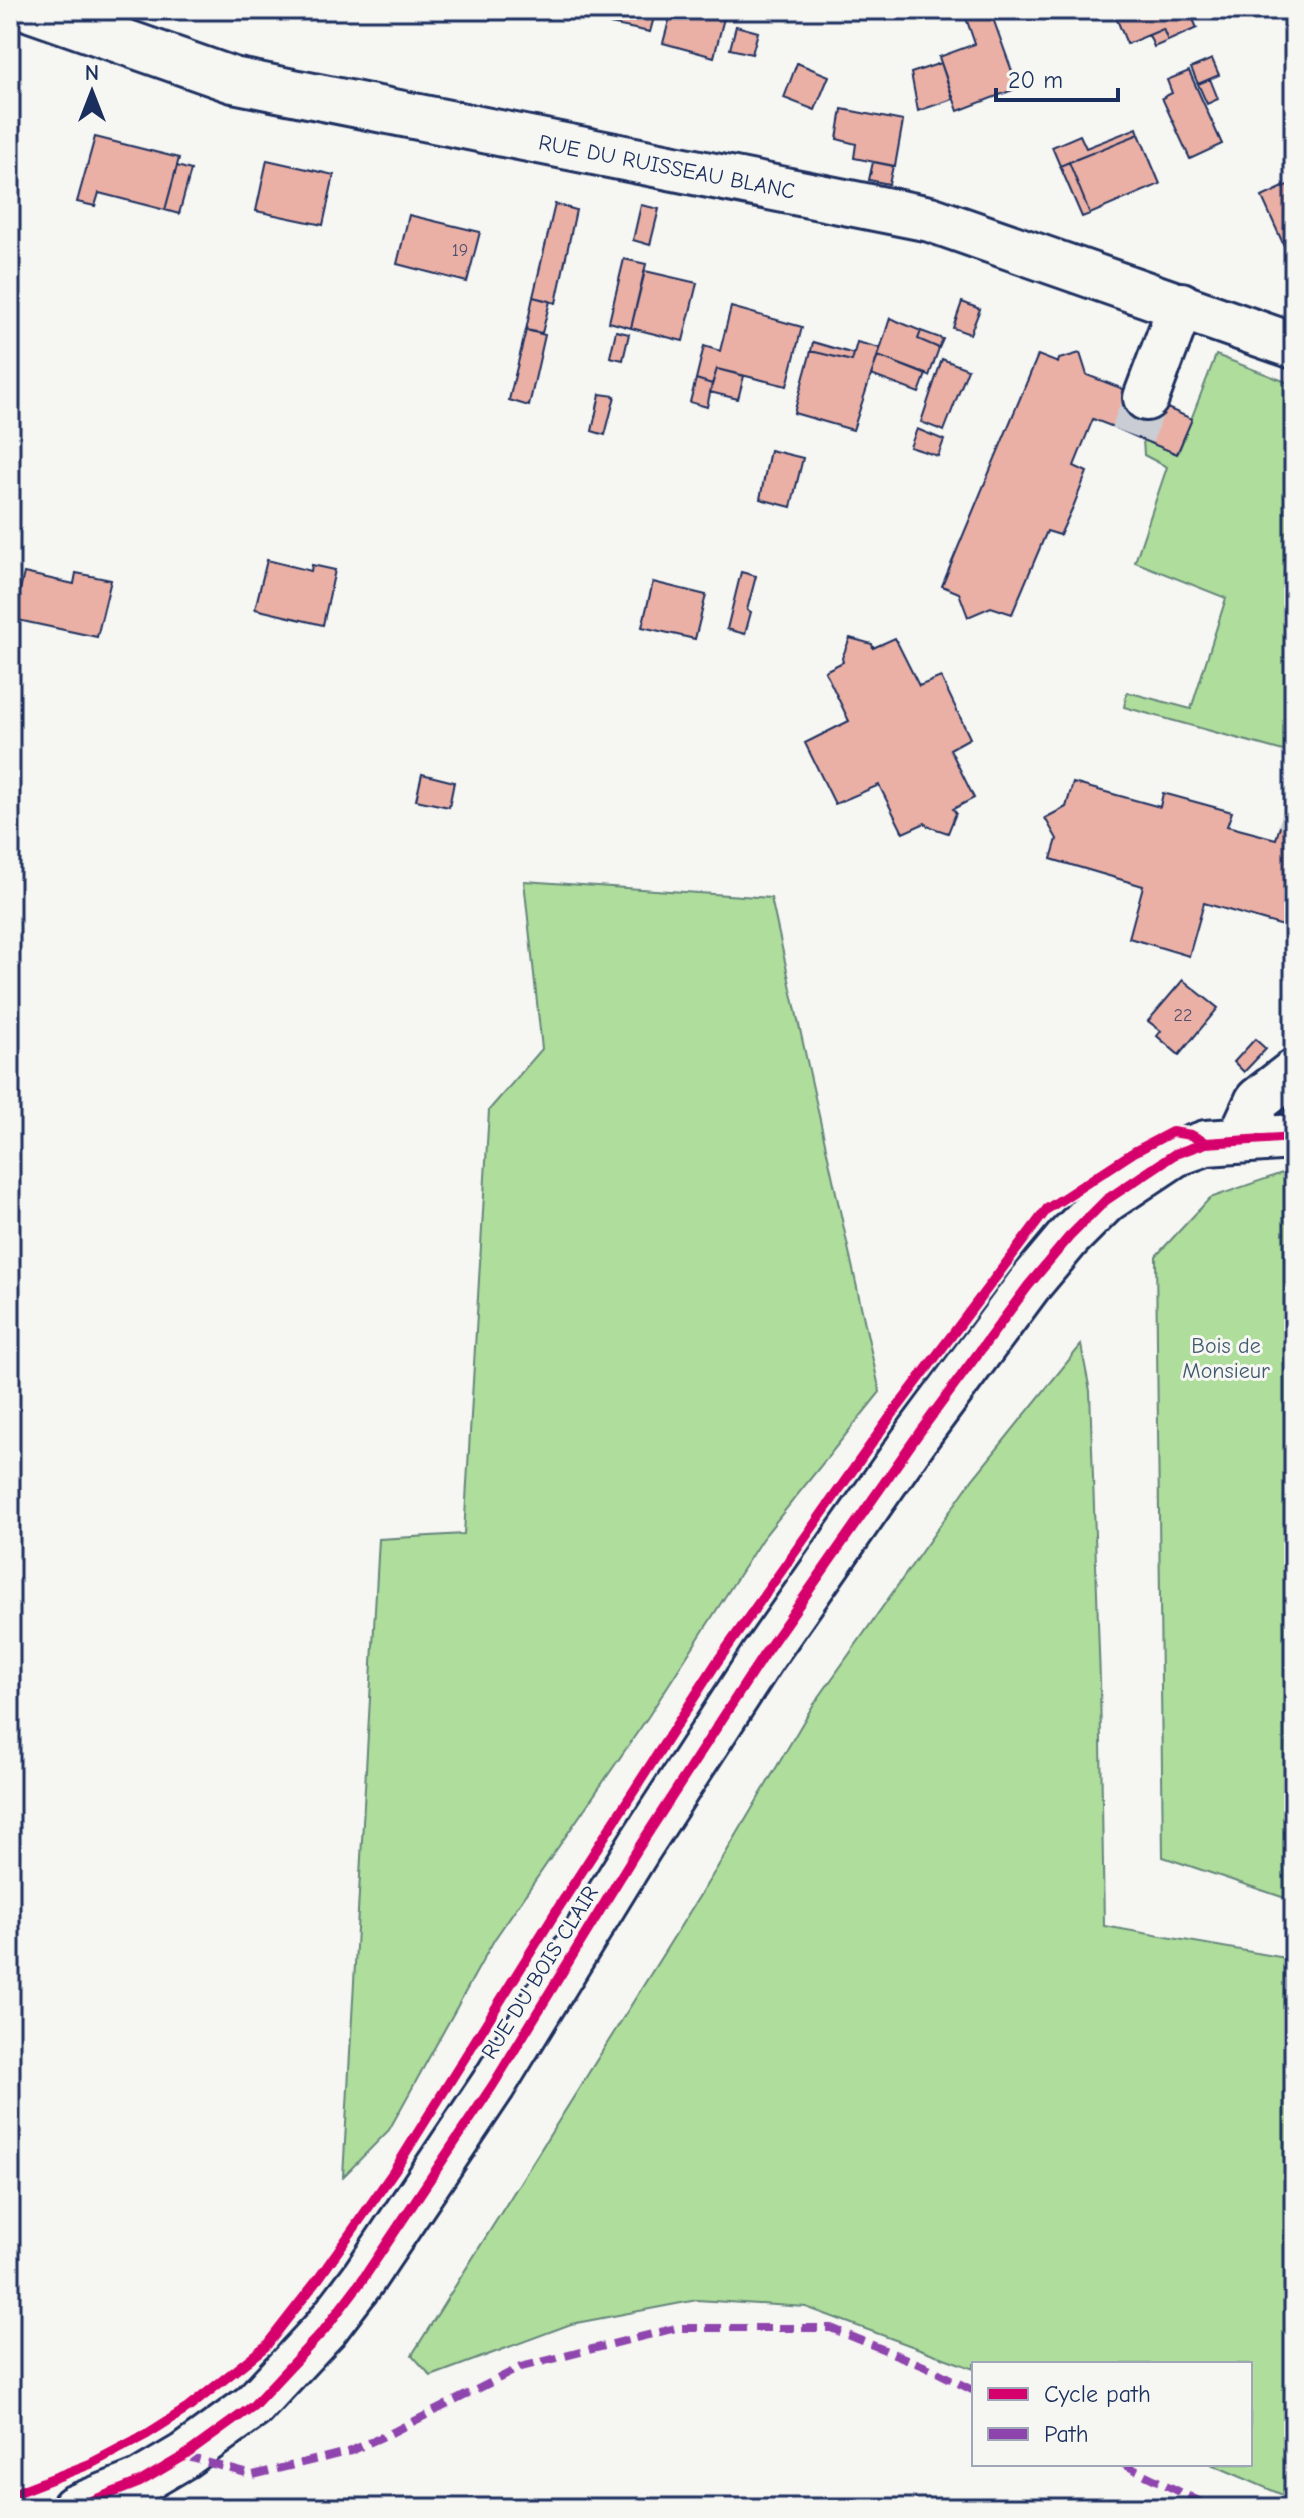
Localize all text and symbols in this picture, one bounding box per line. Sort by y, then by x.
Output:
north arrow [52,52,132,132]
scale bar [996,52,1118,102]
text: N [85,60,99,86]
text: 20 m [1008,66,1063,94]
street label: RUE DU RUISSEAU BLANC [536,129,797,205]
house number: 19 [452,240,468,261]
house number: 22 [1174,1005,1192,1026]
park label: Bois de Monsieur [1182,1333,1270,1384]
street label: RUE DU BOIS CLAIR [476,1881,604,2064]
legend [972,2362,1252,2466]
text: Cycle path [1044,2380,1151,2408]
text: Path [1044,2420,1089,2448]

